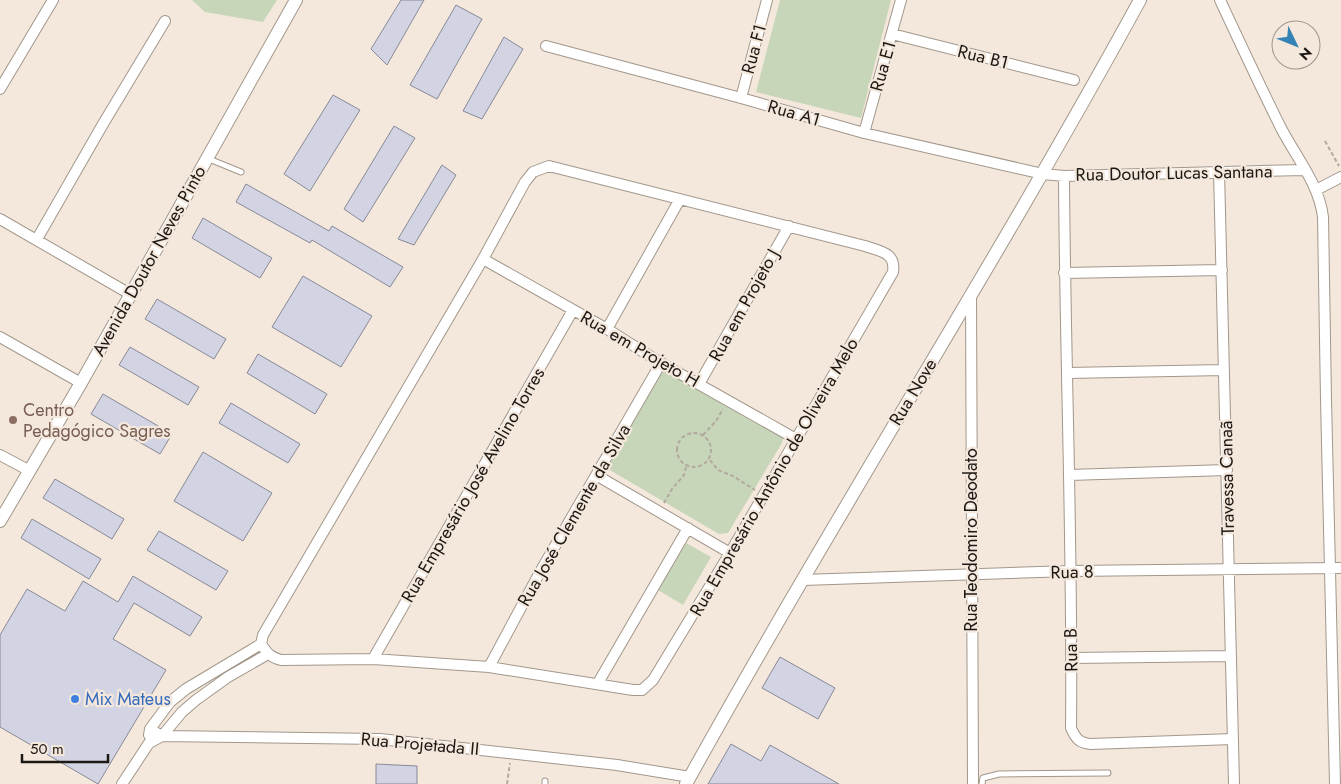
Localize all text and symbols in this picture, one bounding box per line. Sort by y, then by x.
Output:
north arrow [1271,20,1321,70]
street label: Rua F1 [735,21,773,77]
street label: Rua E1 [863,38,903,94]
street label: Rua B1 [955,38,1011,76]
text: N [1294,43,1317,65]
street label: Rua A1 [765,93,823,133]
street label: Rua Doutor Lucas Santana [1075,158,1273,188]
street label: Avenida Doutor Neves Pinto [86,161,212,361]
street label: Rua em Projeto J [702,244,786,366]
street label: Rua em Projeto H [576,304,704,394]
street label: Rua Empresário Antônio de Oliveira Melo [683,333,865,621]
street label: Rua Nove [883,354,943,430]
street label: Rua Empresário José Avelino Torres [395,363,551,607]
place label: Centro Pedagógico Sagres [23,397,171,444]
marker: Centro Pedagógico Sagres [7,414,19,426]
street label: Rua José Clemente da Silva [511,419,637,611]
street label: Travessa Canaã [1213,420,1241,536]
street label: Rua Teodomiro Deodato [958,448,984,632]
street label: Rua 8 [1050,559,1094,585]
street label: Rua B [1058,628,1084,672]
place label: Mix Mateus [85,686,171,712]
marker: Mix Mateus [69,693,81,705]
street label: Rua Projetada II [360,726,480,762]
scale bar [22,732,109,764]
text: 50 m [30,738,64,760]

